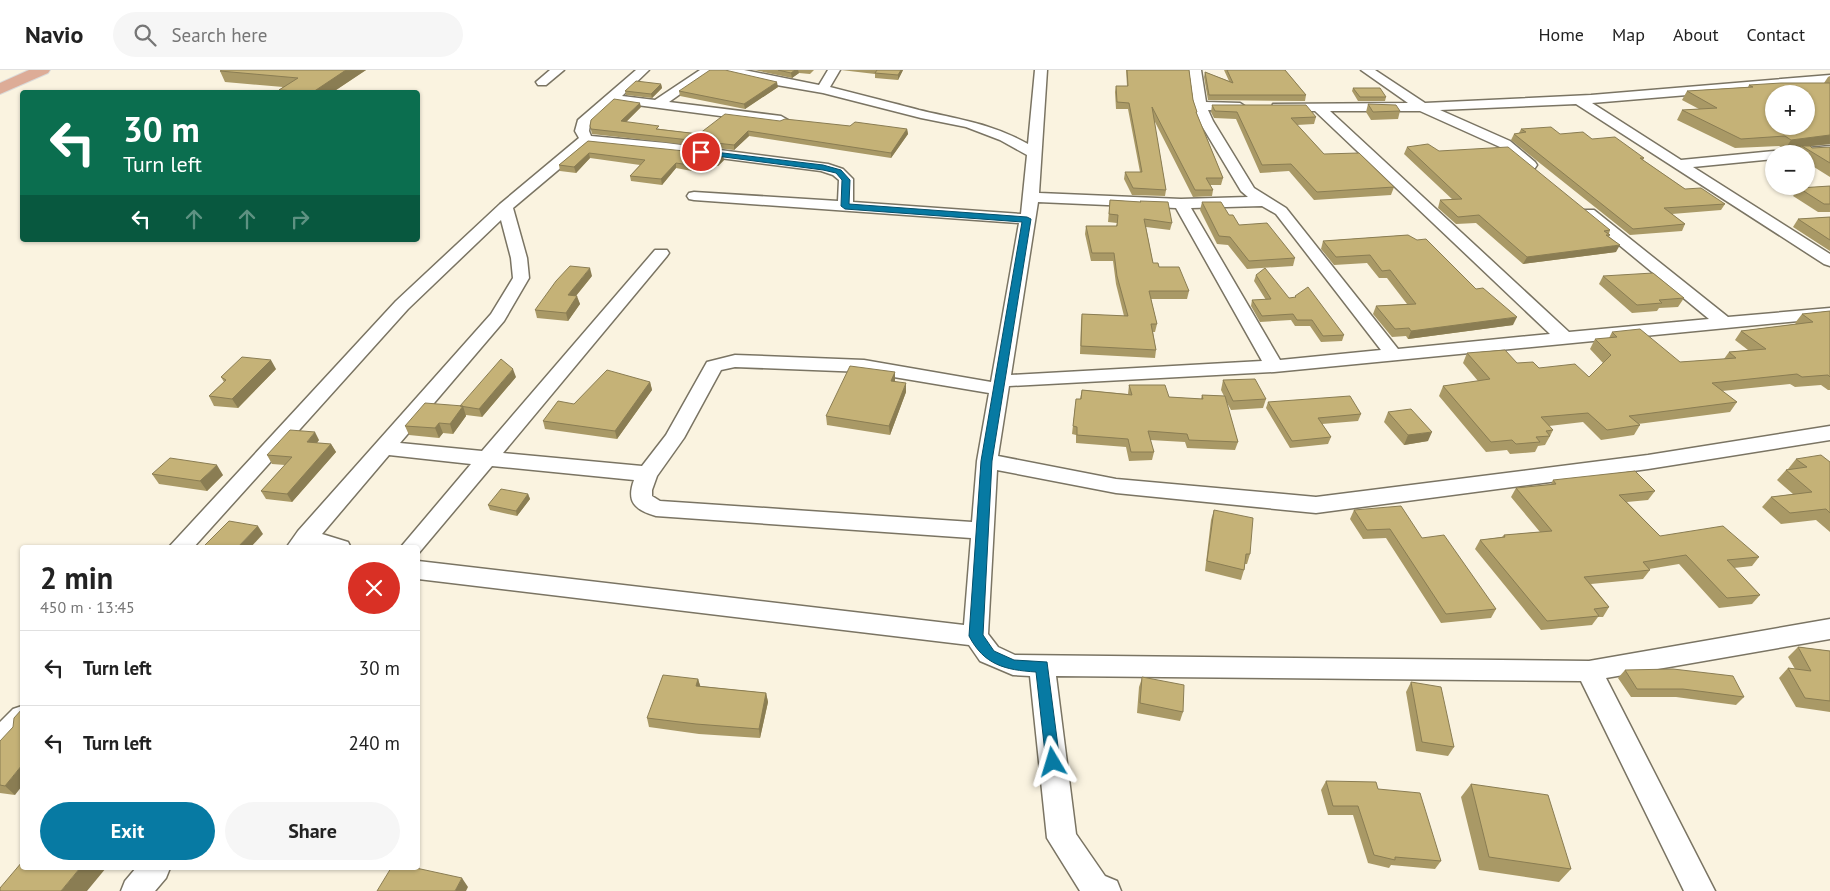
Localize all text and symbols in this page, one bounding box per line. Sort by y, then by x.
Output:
search box [113,12,463,57]
text: Navio [25,19,83,50]
icon: search [131,21,159,49]
text: Search here [171,23,267,47]
text: Home [1538,23,1584,46]
text: Map [1612,23,1645,46]
text: About [1673,23,1719,46]
text: Contact [1747,23,1805,46]
map controls [1765,85,1815,195]
button: + [1765,85,1815,135]
text: 30 m [123,106,200,152]
icon: left [40,110,105,175]
pin [680,131,722,173]
icon: arrive [687,138,715,166]
button: − [1765,145,1815,195]
text: Turn left [123,150,202,178]
icon: left [127,205,155,233]
icon: ahead [180,205,208,233]
icon: ahead [233,205,261,233]
icon: right [286,205,314,233]
text: 2 min [40,558,113,597]
button: close [348,562,400,614]
text: 450 m · 13:45 [40,597,135,617]
icon: left [40,654,68,682]
text: Turn left [83,656,152,680]
text: 30 m [359,656,400,680]
icon: left [40,729,68,757]
text: Turn left [83,731,152,755]
text: 240 m [348,731,400,755]
position arrow [1026,735,1078,787]
button: Exit [40,802,215,860]
button: Share [225,802,400,860]

